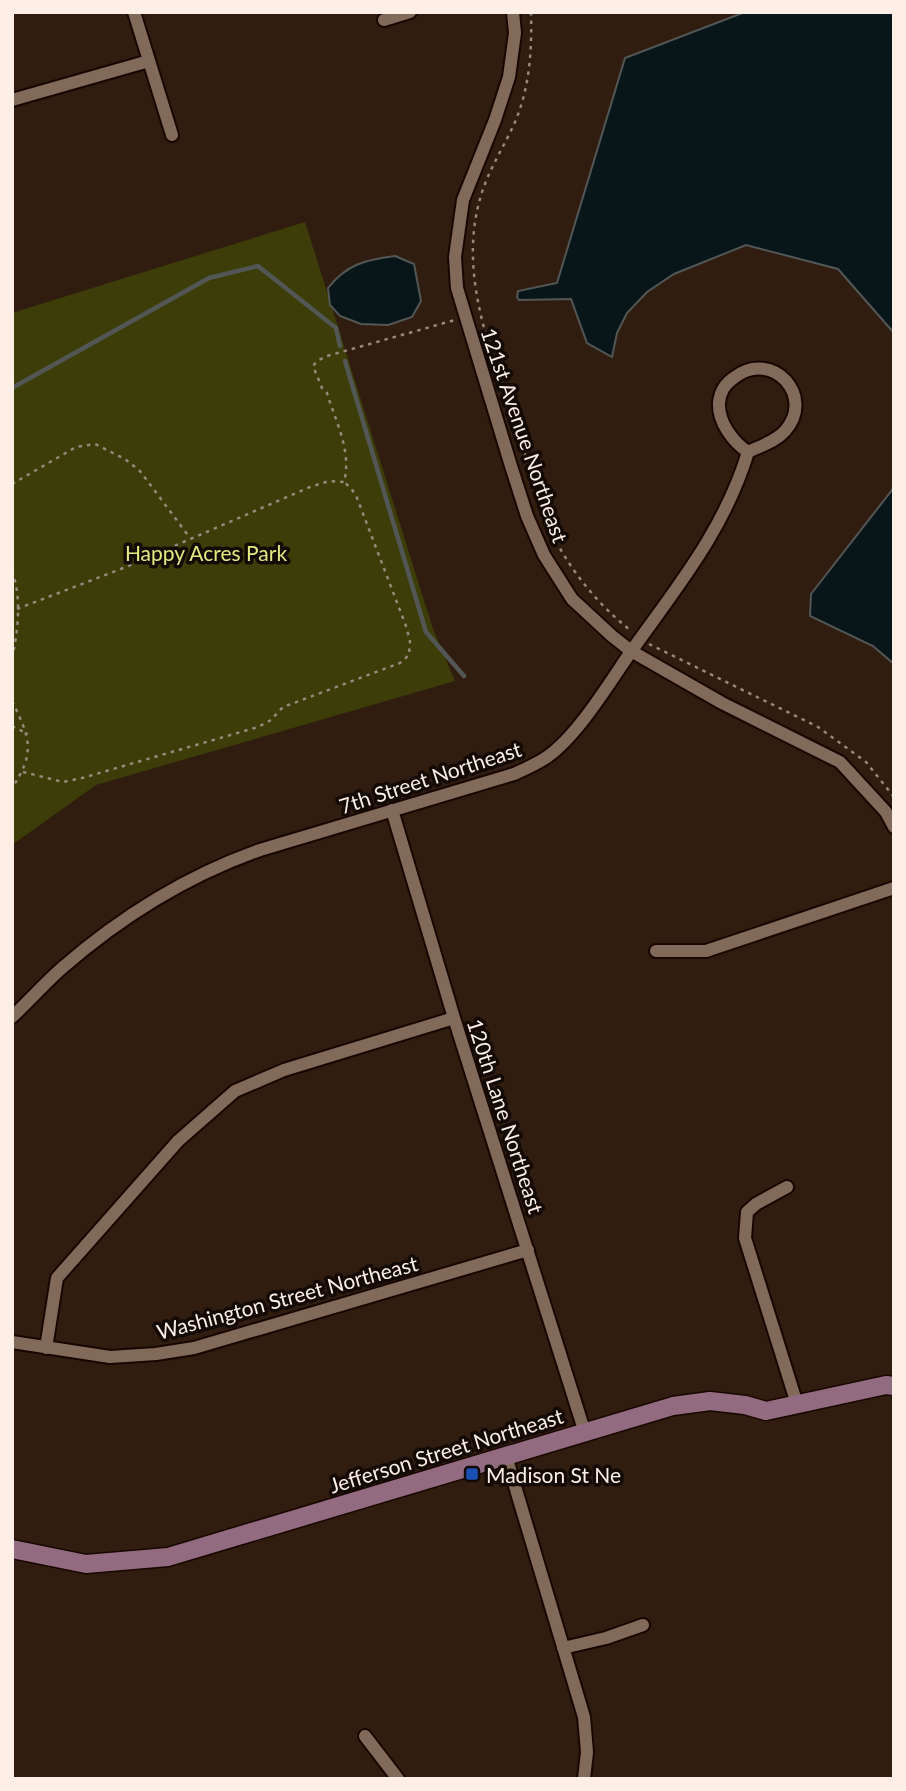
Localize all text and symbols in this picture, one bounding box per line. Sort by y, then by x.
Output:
street label: 121st Avenue Northeast [476,324,574,546]
park label: Happy Acres Park [125,540,287,565]
street label: 7th Street Northeast [336,736,525,818]
street label: 120th Lane Northeast [463,1016,549,1217]
street label: Washington Street Northeast [154,1250,421,1344]
street label: Jefferson Street Northeast [326,1402,566,1498]
place label: Madison St Ne [486,1462,621,1487]
marker: Madison St Ne [464,1466,480,1482]

